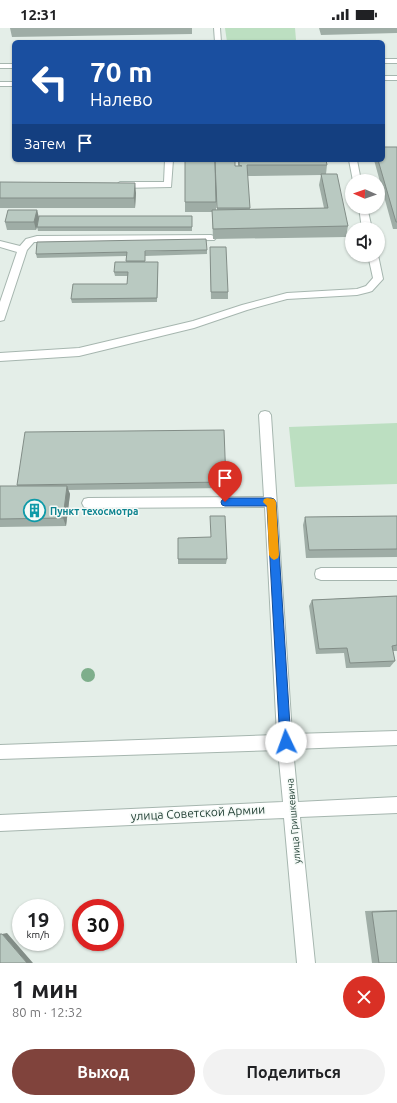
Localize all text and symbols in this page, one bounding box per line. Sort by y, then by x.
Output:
text: 12:31 [20,6,58,23]
icon: left [24,56,76,108]
text: 70 m [90,56,152,87]
text: Налево [90,89,153,109]
icon: arrive [74,132,96,154]
text: Затем [24,135,66,152]
north arrow [345,174,385,214]
map controls [345,174,385,262]
button: sound [345,222,385,262]
pin [208,461,242,502]
icon: arrive [214,467,236,489]
building icon: Пункт техосмотра [21,498,47,524]
place label: Пункт техосмотра [50,506,139,517]
position arrow [265,721,307,763]
street label: улица Гришкевича [284,778,303,864]
street label: улица Советской Армии [130,802,266,823]
speed limit sign: 30 [72,899,124,951]
text: 19 [27,908,49,931]
text: km/h [26,929,50,940]
text: 1 мин [12,976,78,1003]
button: close [343,976,385,1018]
text: 80 m · 12:32 [12,1005,83,1019]
button: Выход [12,1049,195,1095]
button: Поделиться [203,1049,385,1095]

